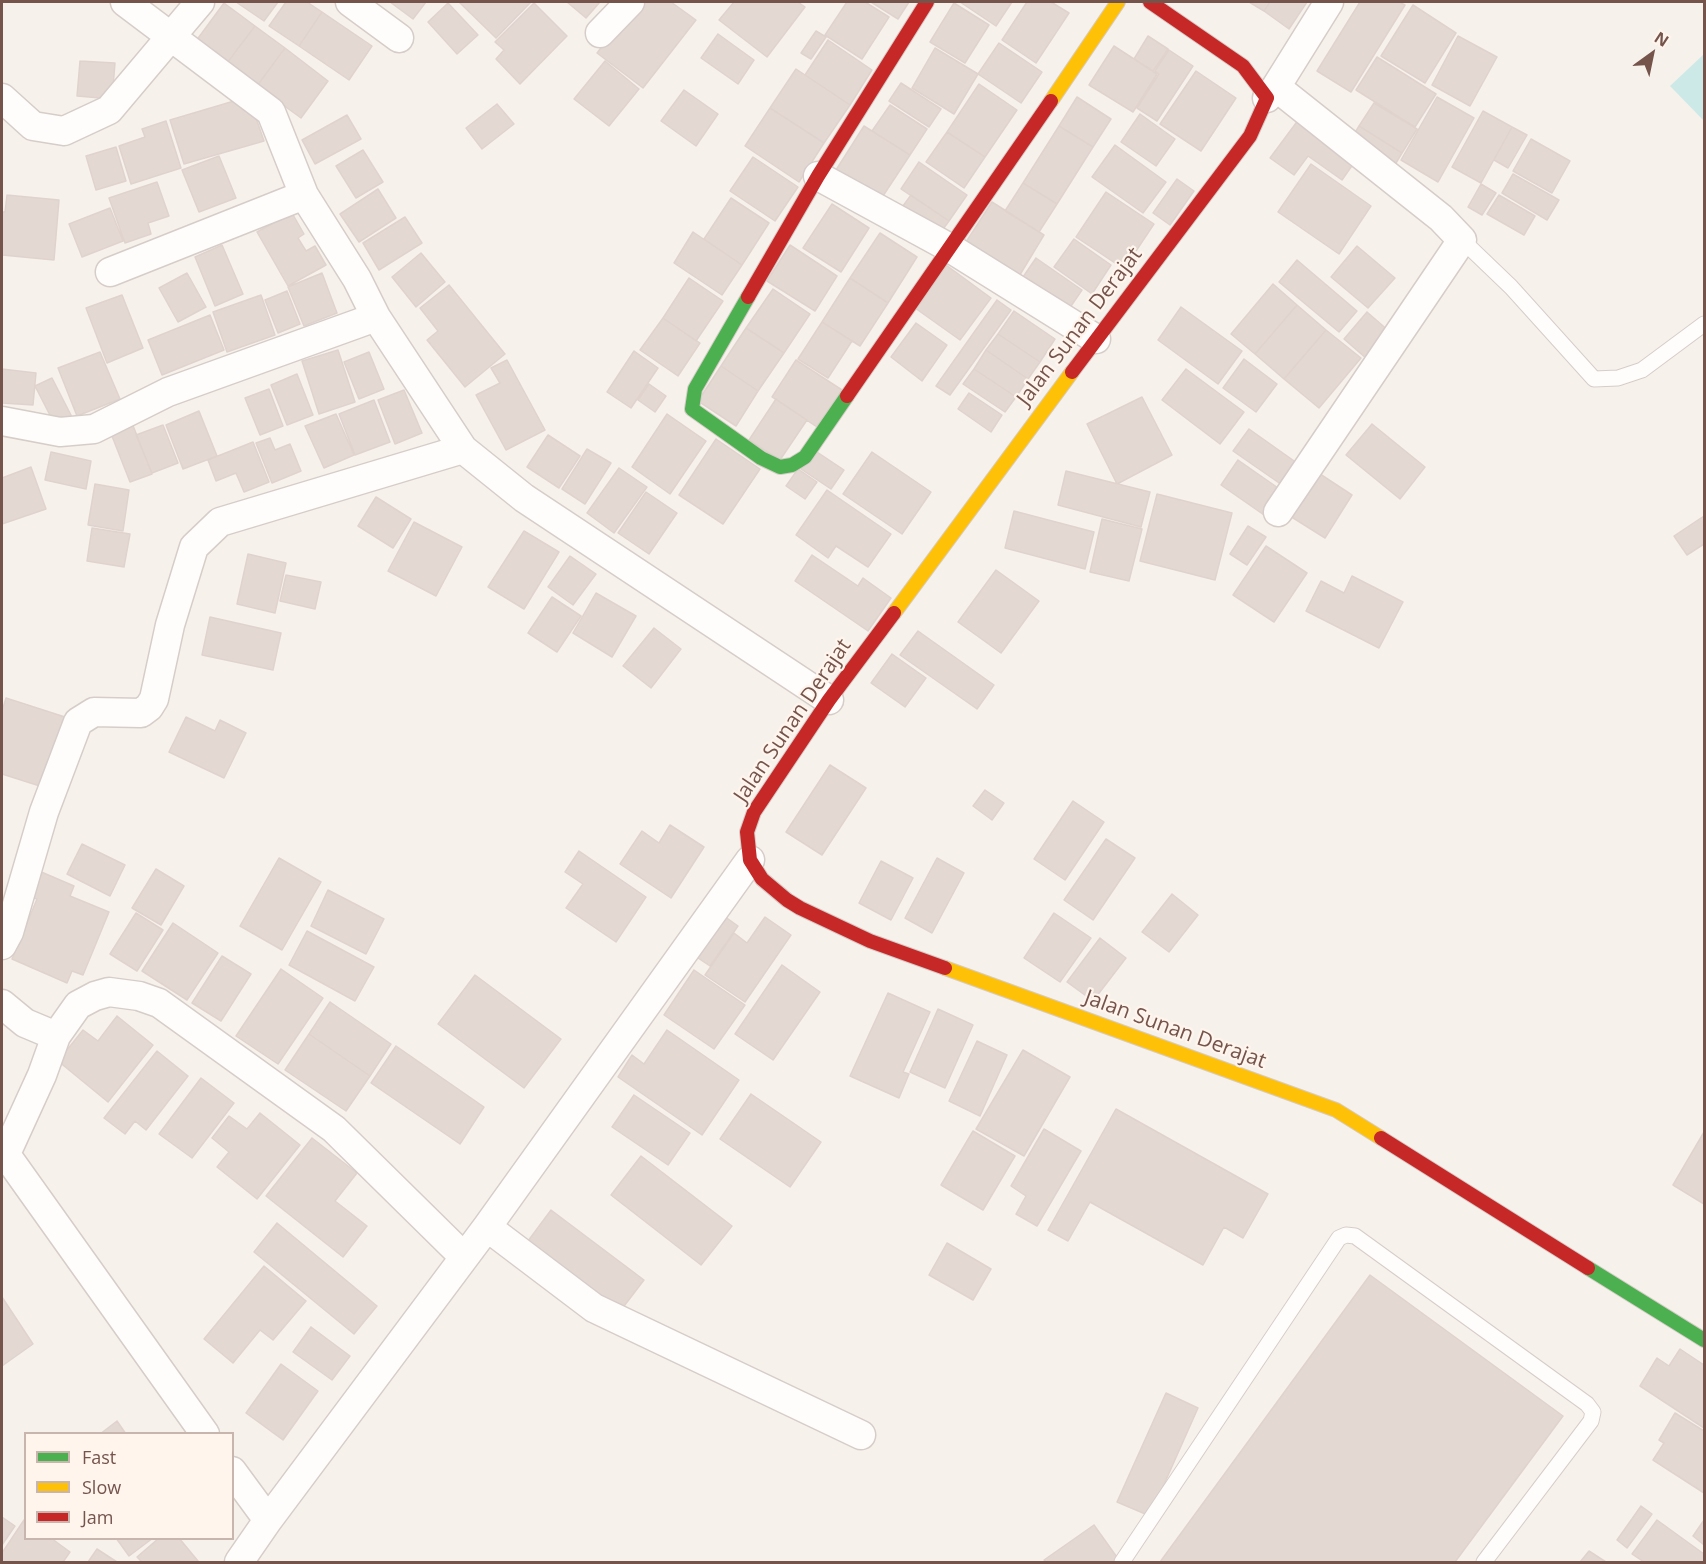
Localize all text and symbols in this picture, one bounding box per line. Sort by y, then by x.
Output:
north arrow [1622,24,1682,84]
text: N [1650,26,1673,52]
street label: Jalan Sunan Derajat [1012,243,1148,411]
street label: Jalan Sunan Derajat [729,635,857,807]
street label: Jalan Sunan Derajat [1081,985,1269,1075]
legend [24,1432,234,1540]
text: Fast [82,1445,116,1469]
text: Slow [82,1475,121,1499]
text: Jam [82,1505,114,1529]

